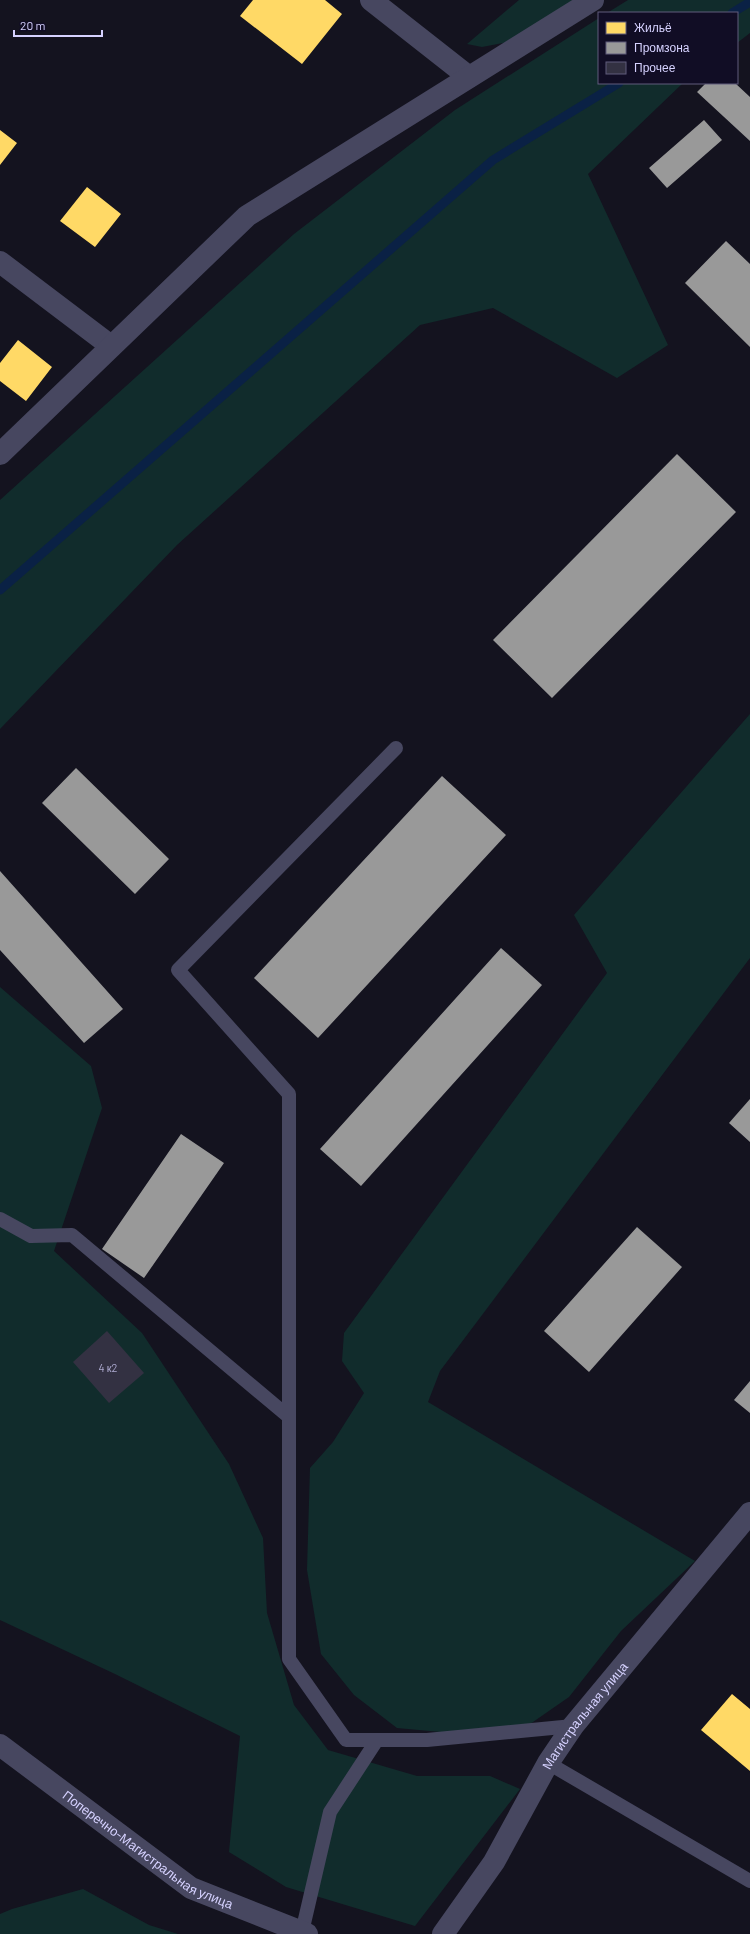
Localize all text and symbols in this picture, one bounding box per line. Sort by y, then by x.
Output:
scale bar [14,12,102,38]
legend [598,12,738,84]
text: 20 m [20,18,46,32]
text: Жильё [634,20,672,34]
text: Промзона [634,40,690,55]
text: Прочее [634,60,676,75]
house number: 4 к2 [99,1361,118,1374]
street label: Магистральная улица [538,1658,631,1772]
street label: Поперечно-Магистральная улица [60,1787,236,1912]

